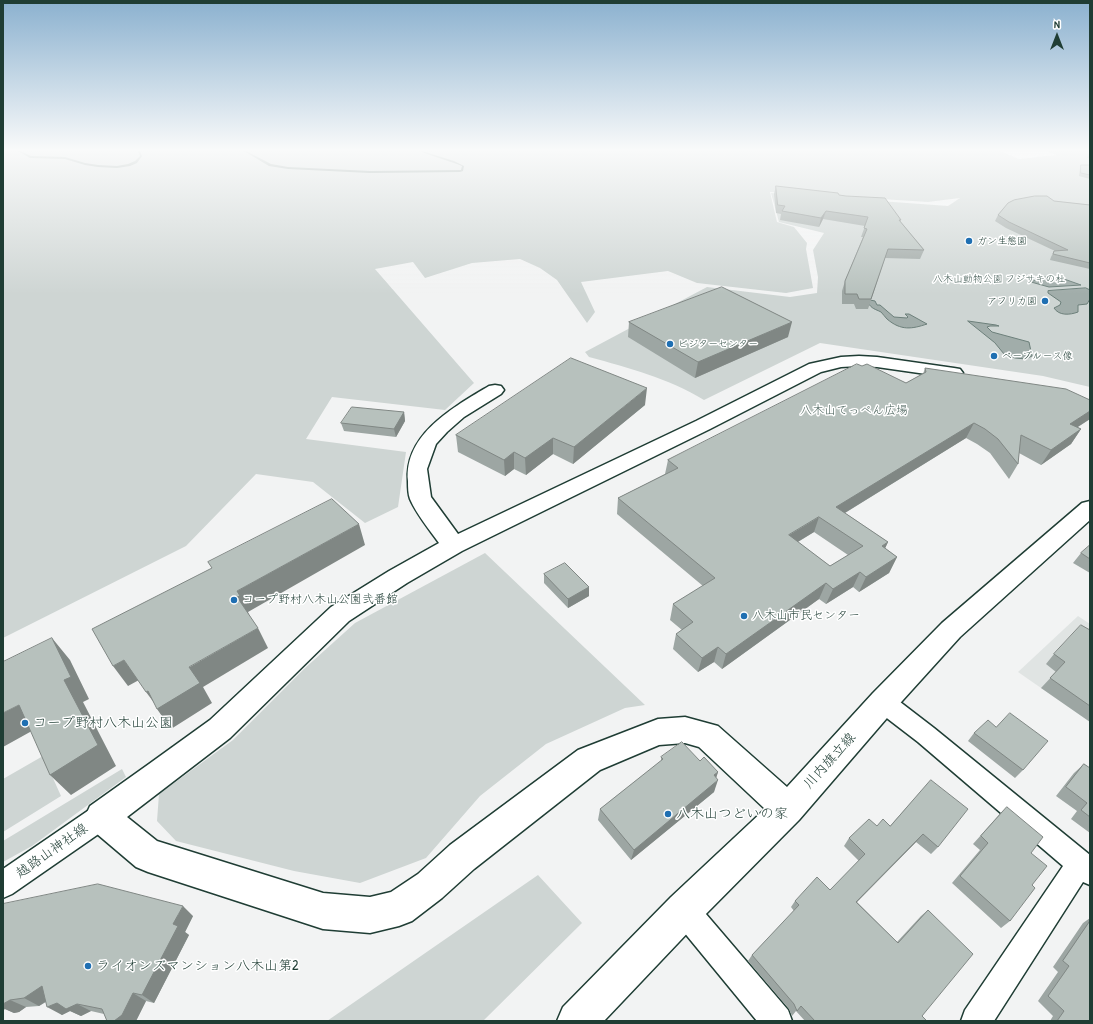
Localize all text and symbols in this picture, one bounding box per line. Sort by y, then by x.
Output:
north arrow [1037,16,1077,56]
text: N [1054,17,1060,31]
place label: ガン生態園 [977,235,1027,247]
marker: ガン生態園 [964,236,974,246]
park label: 八木山動物公園 フジサキの杜 [933,273,1065,285]
place label: アフリカ園 [987,295,1037,307]
marker: アフリカ園 [1040,296,1050,306]
place label: ビジターセンター [678,338,758,350]
marker: ビジターセンター [665,339,675,349]
place label: ベーブルース像 [1002,350,1072,362]
marker: ベーブルース像 [989,351,999,361]
park label: 八木山てっぺん広場 [800,404,908,418]
place label: コープ野村八木山公園弐番館 [242,593,398,607]
marker: コープ野村八木山公園弐番館 [229,595,239,605]
place label: 八木山市民センター [752,609,860,623]
marker: 八木山市民センター [739,611,749,621]
place label: コープ野村八木山公園 [33,715,173,731]
marker: コープ野村八木山公園 [20,718,30,728]
street label: 川内旗立線 [800,729,860,793]
place label: 八木山つどいの家 [676,806,788,822]
marker: 八木山つどいの家 [663,809,673,819]
street label: 越路山神社線 [13,820,91,882]
place label: ライオンズマンション八木山第2 [96,958,299,974]
marker: ライオンズマンション八木山第2 [83,961,93,971]

